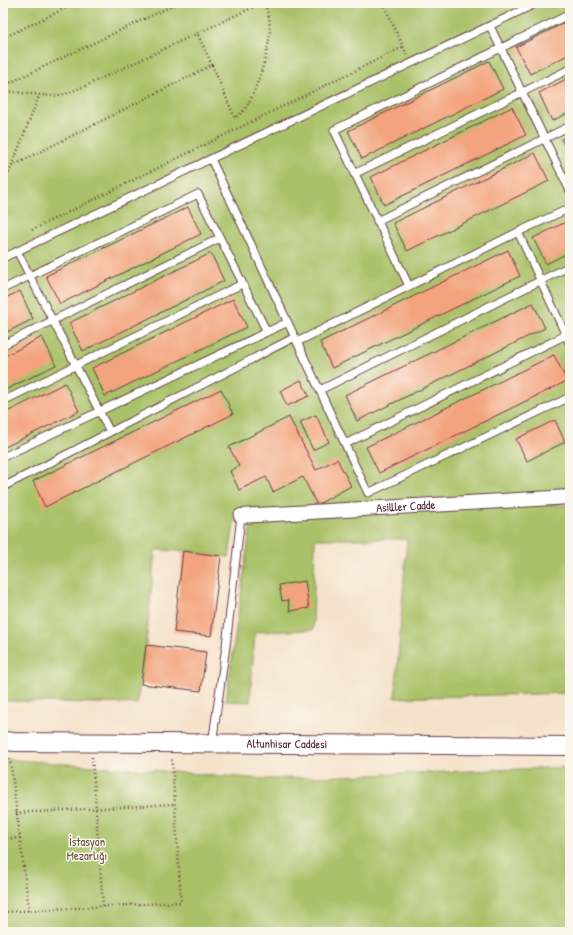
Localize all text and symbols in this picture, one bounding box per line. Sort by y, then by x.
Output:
street label: Asilller Cadde [376,496,436,516]
street label: Altunhisar Caddesi [247,735,327,752]
park label: İstasyon Mezarlığı [67,833,107,864]

